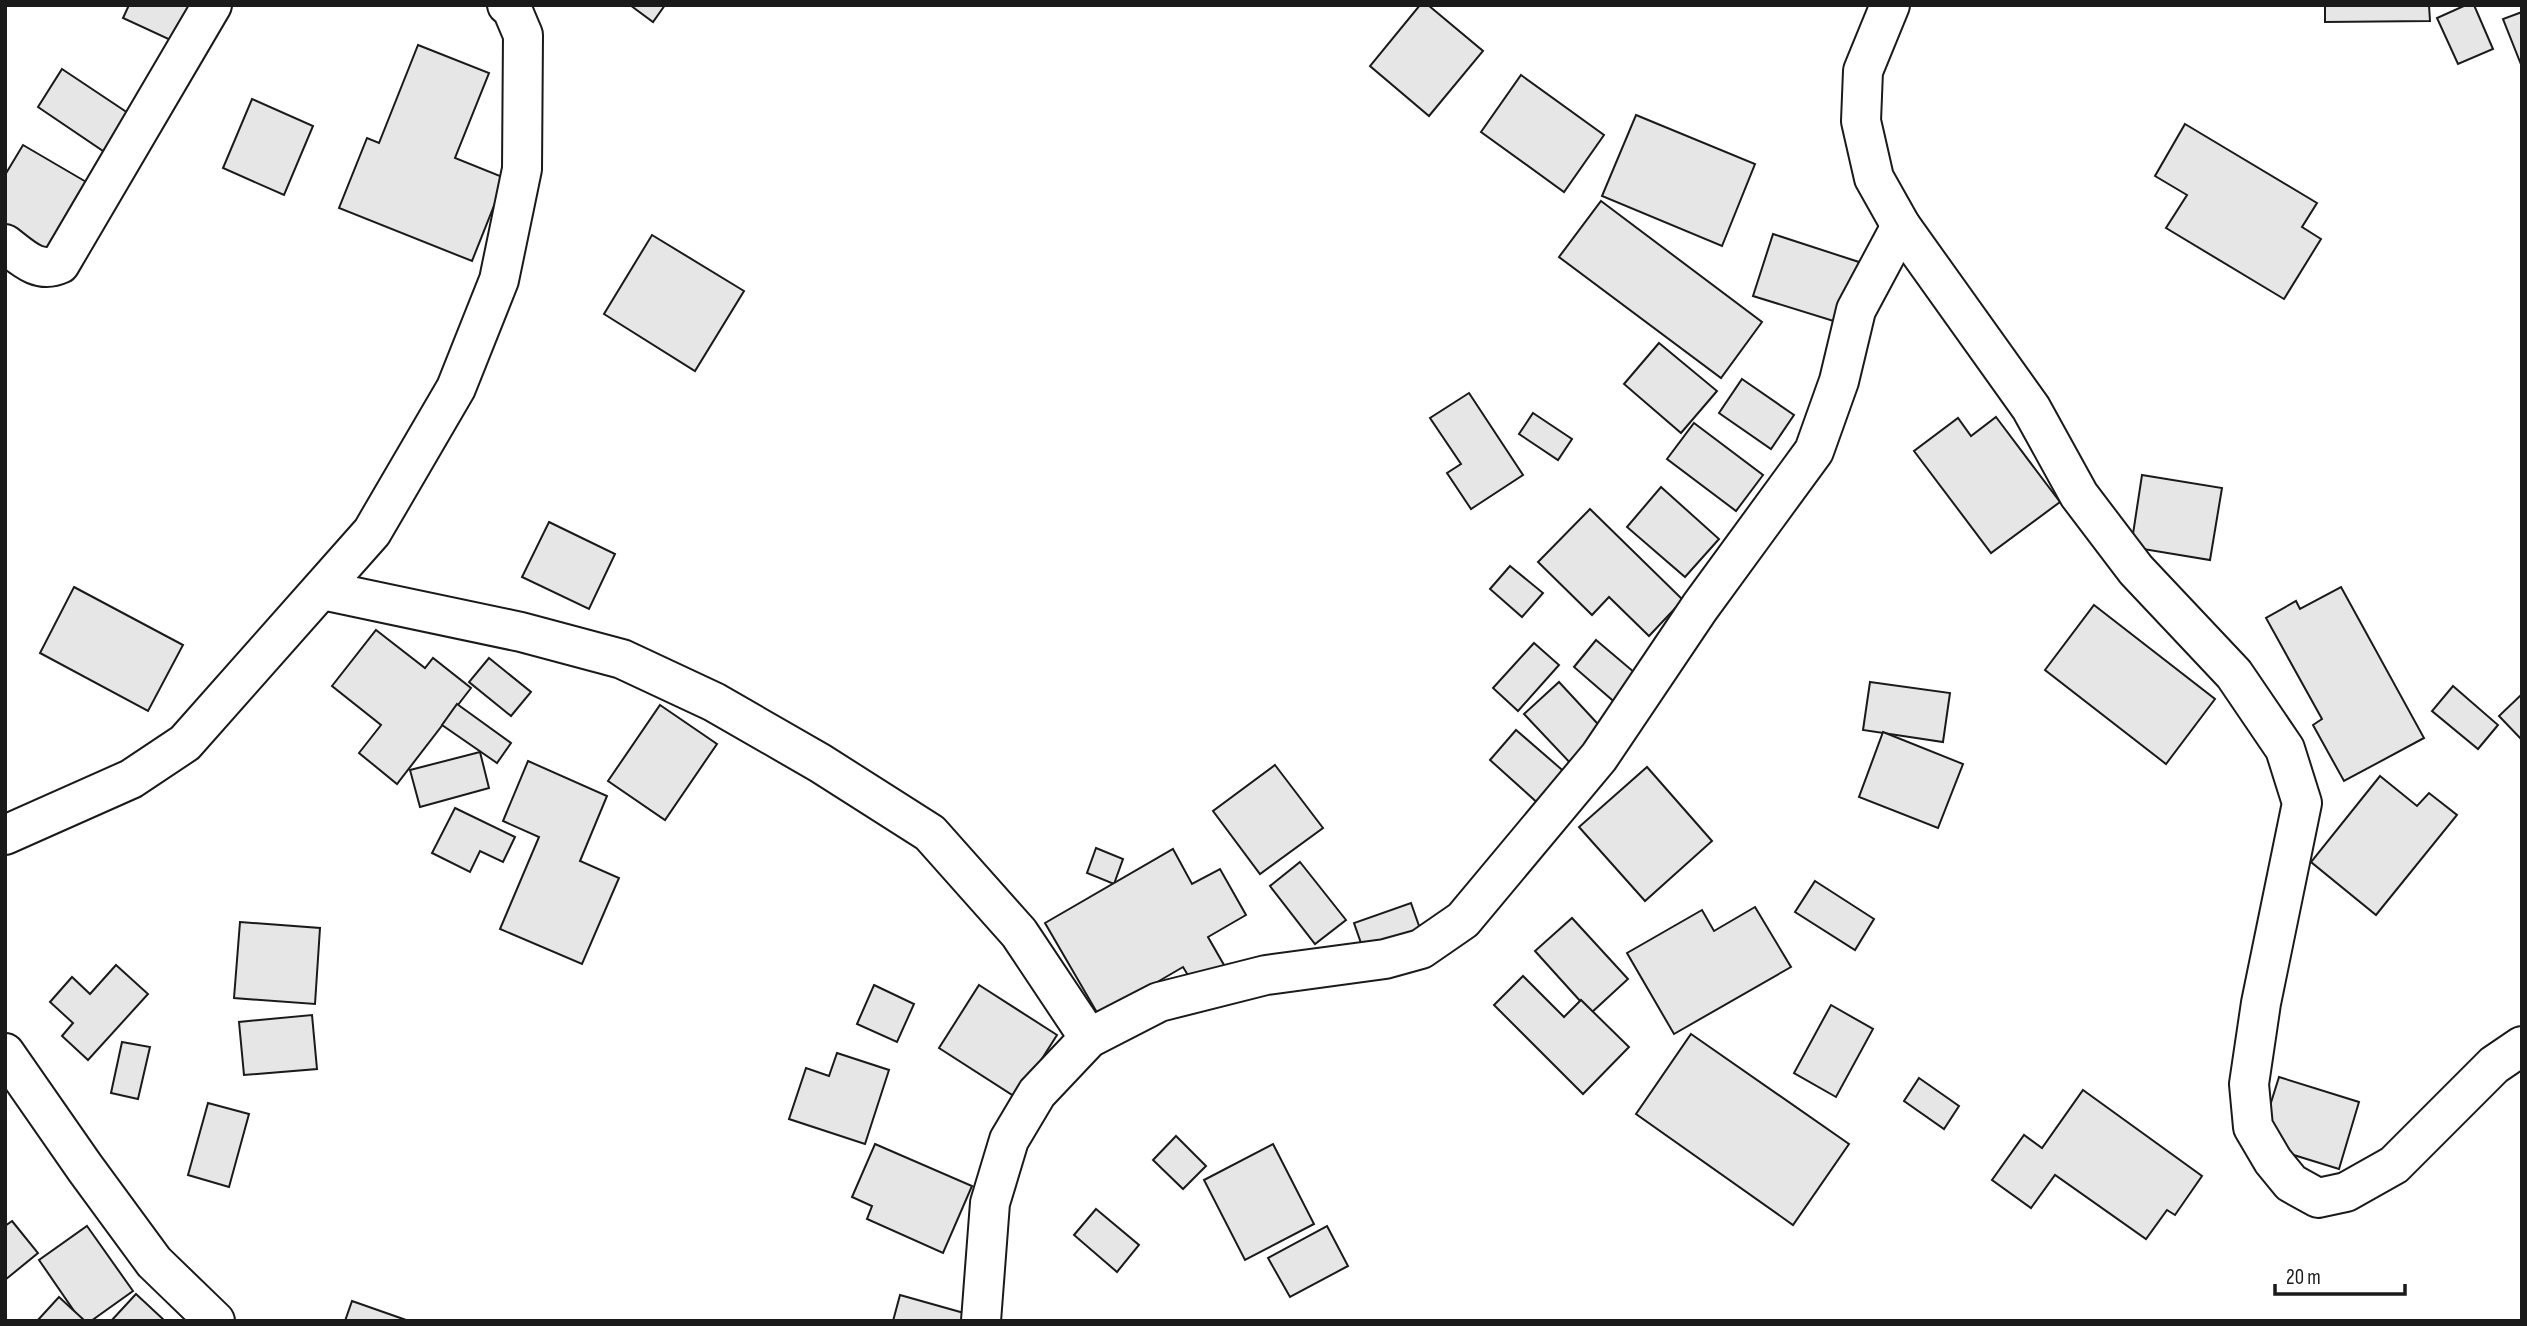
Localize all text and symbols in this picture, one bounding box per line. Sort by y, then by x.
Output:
scale bar [2275,1252,2404,1296]
text: 20 m [2286,1265,2321,1290]

